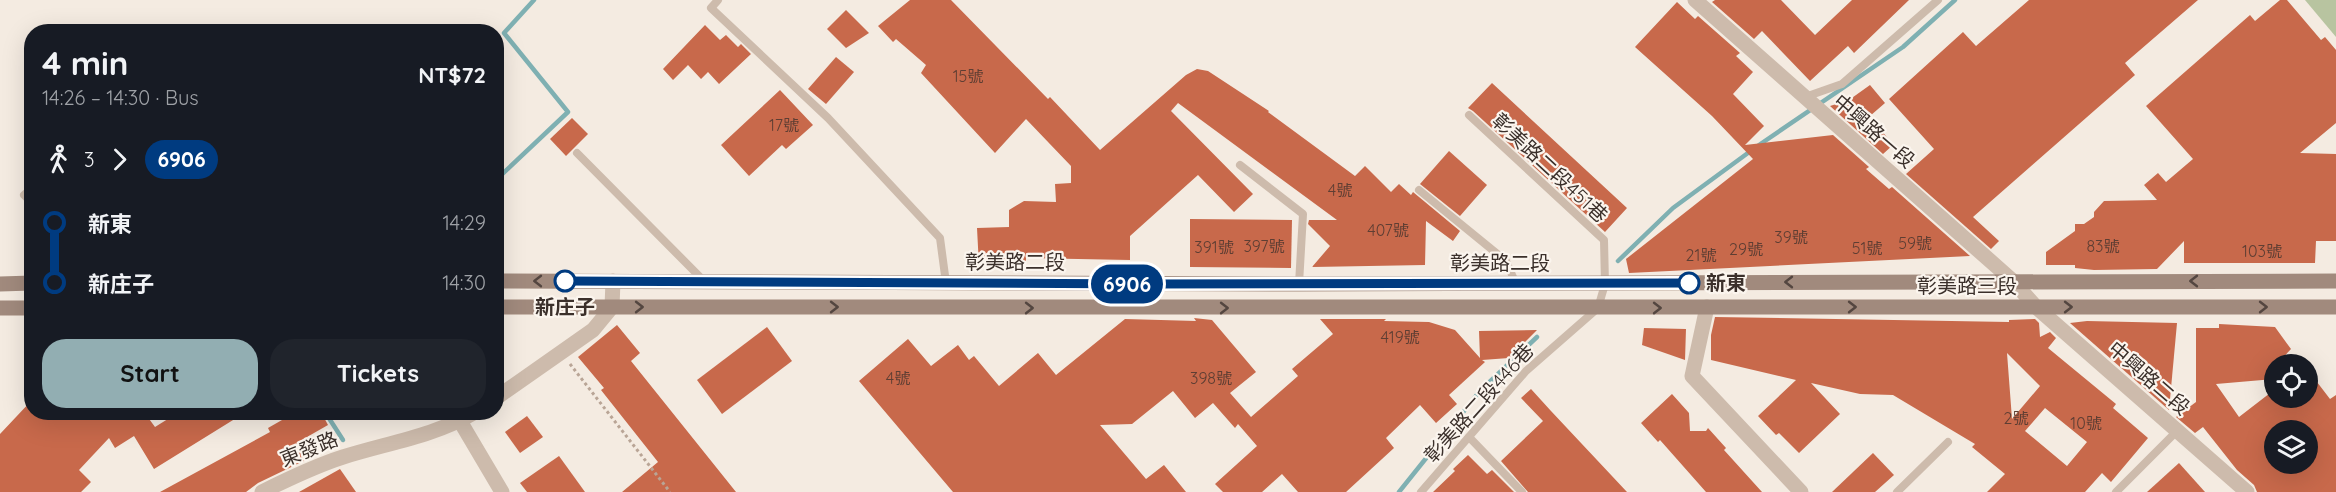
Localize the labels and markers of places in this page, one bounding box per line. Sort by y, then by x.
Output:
marker: 新庄子 [554,270,576,292]
place label: 新東 [1706,270,1746,295]
marker: 新東 [1678,272,1700,294]
place label: 新庄子 [535,294,595,319]

